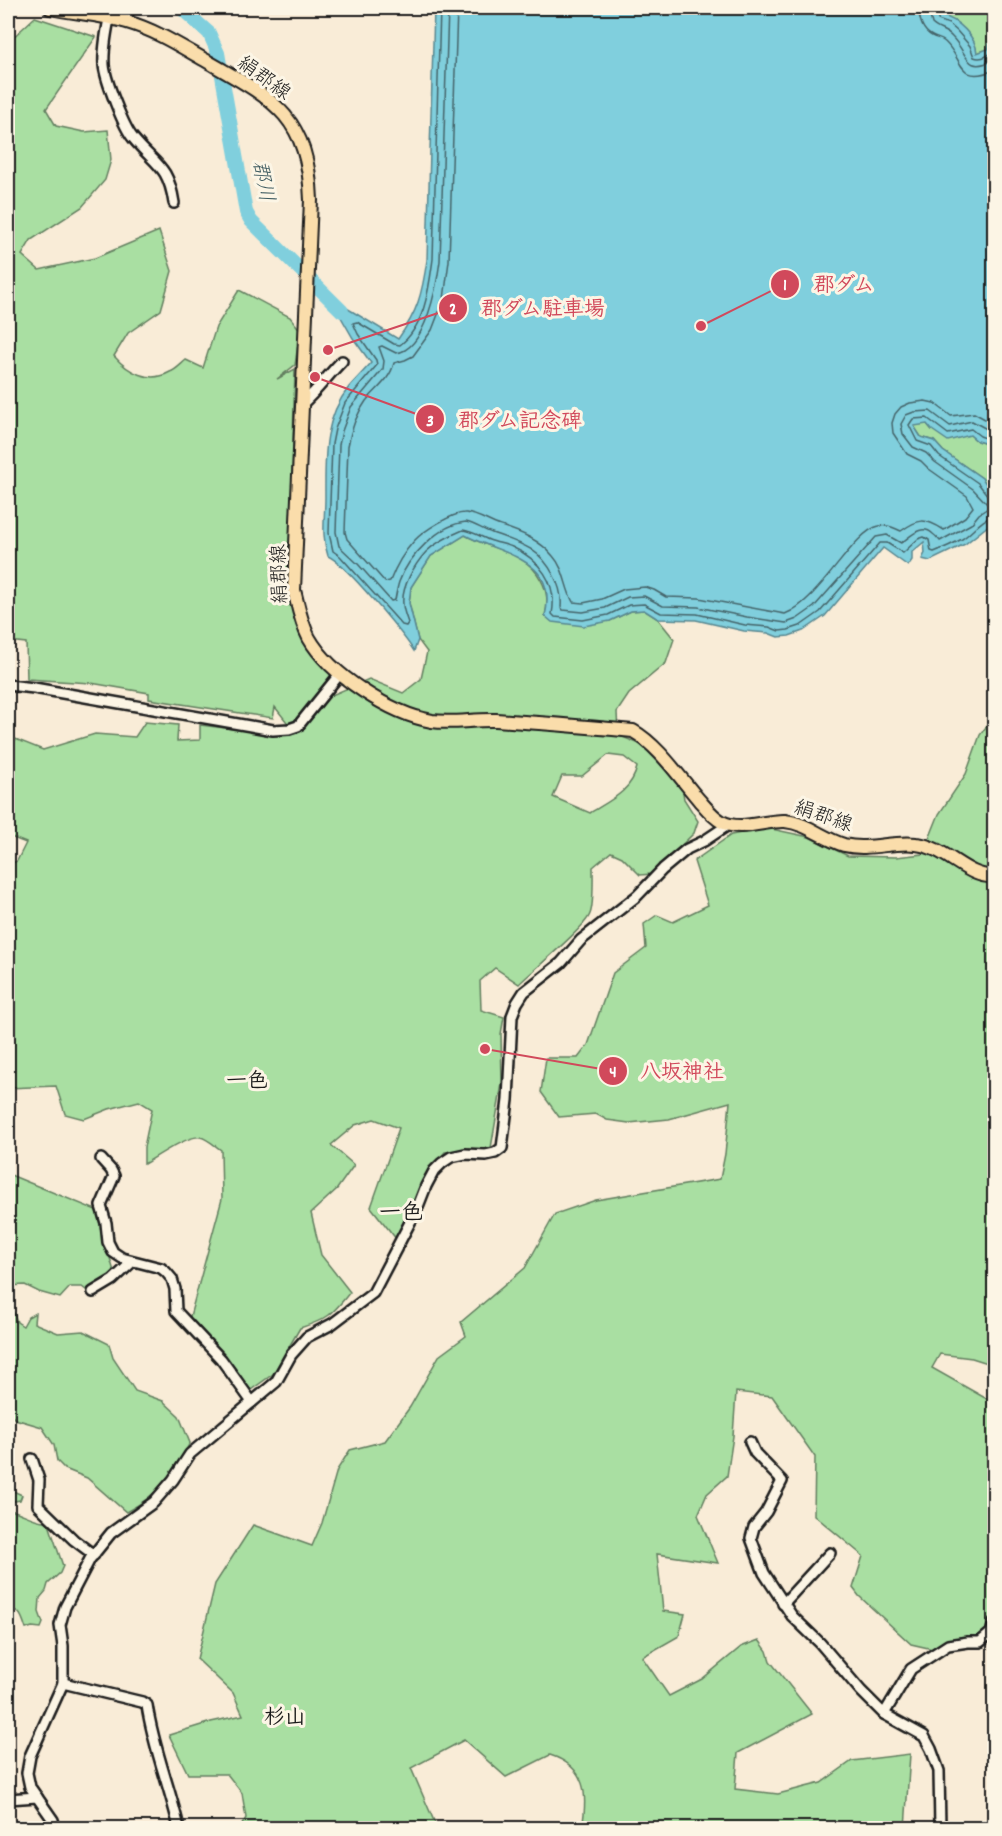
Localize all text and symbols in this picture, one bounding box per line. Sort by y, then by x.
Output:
street label: 絹郡線 [231,50,296,108]
water label: 郡川 [242,158,280,205]
callout: 郡ダム [770,265,887,304]
text: 郡ダム [814,272,874,302]
text: 1 [783,274,787,299]
callout: 郡ダム駐車場 [438,288,618,327]
text: 郡ダム駐車場 [481,296,605,326]
text: 2 [449,298,457,323]
callout: 郡ダム記念碑 [415,400,595,439]
text: 郡ダム記念碑 [458,408,582,438]
text: 3 [426,410,434,435]
street label: 絹郡線 [266,543,296,604]
street label: 絹郡線 [790,795,856,841]
callout: 八坂神社 [598,1052,736,1091]
text: 八坂神社 [640,1059,724,1089]
text: 4 [609,1061,617,1086]
district label: 一色 [226,1068,268,1098]
district label: 一色 [379,1199,423,1230]
district label: 杉山 [264,1704,306,1734]

